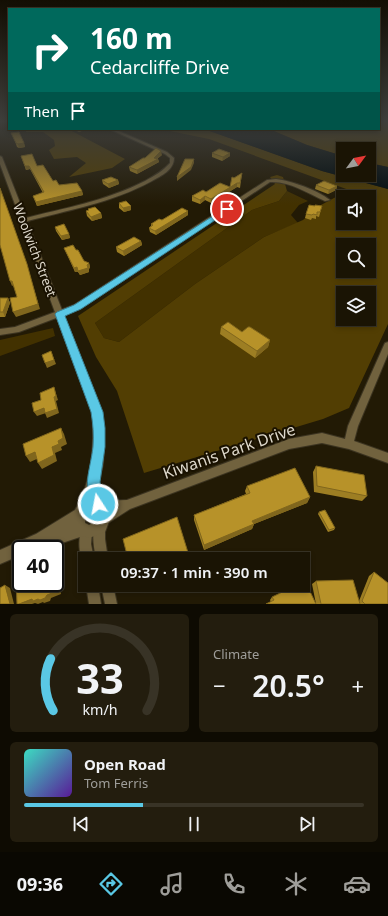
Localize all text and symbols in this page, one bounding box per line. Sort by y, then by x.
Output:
text: 160 m [90,19,173,57]
icon: right [24,24,76,76]
text: Cedarcliffe Drive [90,55,229,79]
icon: arrive [67,100,89,122]
text: Then [24,101,59,121]
north arrow [336,142,376,182]
map controls [336,142,376,326]
button: sound [336,190,376,230]
pin [210,192,244,226]
icon: arrive [216,198,238,220]
street label: Woolwich Street [9,201,61,299]
button: search [336,238,376,278]
button: layers [336,286,376,326]
street label: Kiwanis Park Drive [160,418,298,484]
position arrow [77,483,119,525]
speed limit sign: 40 [12,540,64,592]
text: 09:37 · 1 min · 390 m [120,562,268,582]
text: Climate [213,645,259,663]
text: 33 [76,650,123,706]
text: 20.5° [252,665,325,706]
text: − [213,670,226,700]
text: + [351,670,364,700]
text: km/h [82,700,117,719]
text: Open Road [84,754,166,774]
text: Tom Ferris [84,774,148,792]
icon: previous [70,813,92,835]
icon: pause [183,813,205,835]
icon: next [296,813,318,835]
icon: directions [97,870,125,898]
icon: music [158,870,186,898]
icon: phone [220,870,248,898]
icon: climate [282,870,310,898]
icon: car [343,870,371,898]
text: 09:36 [17,872,63,896]

